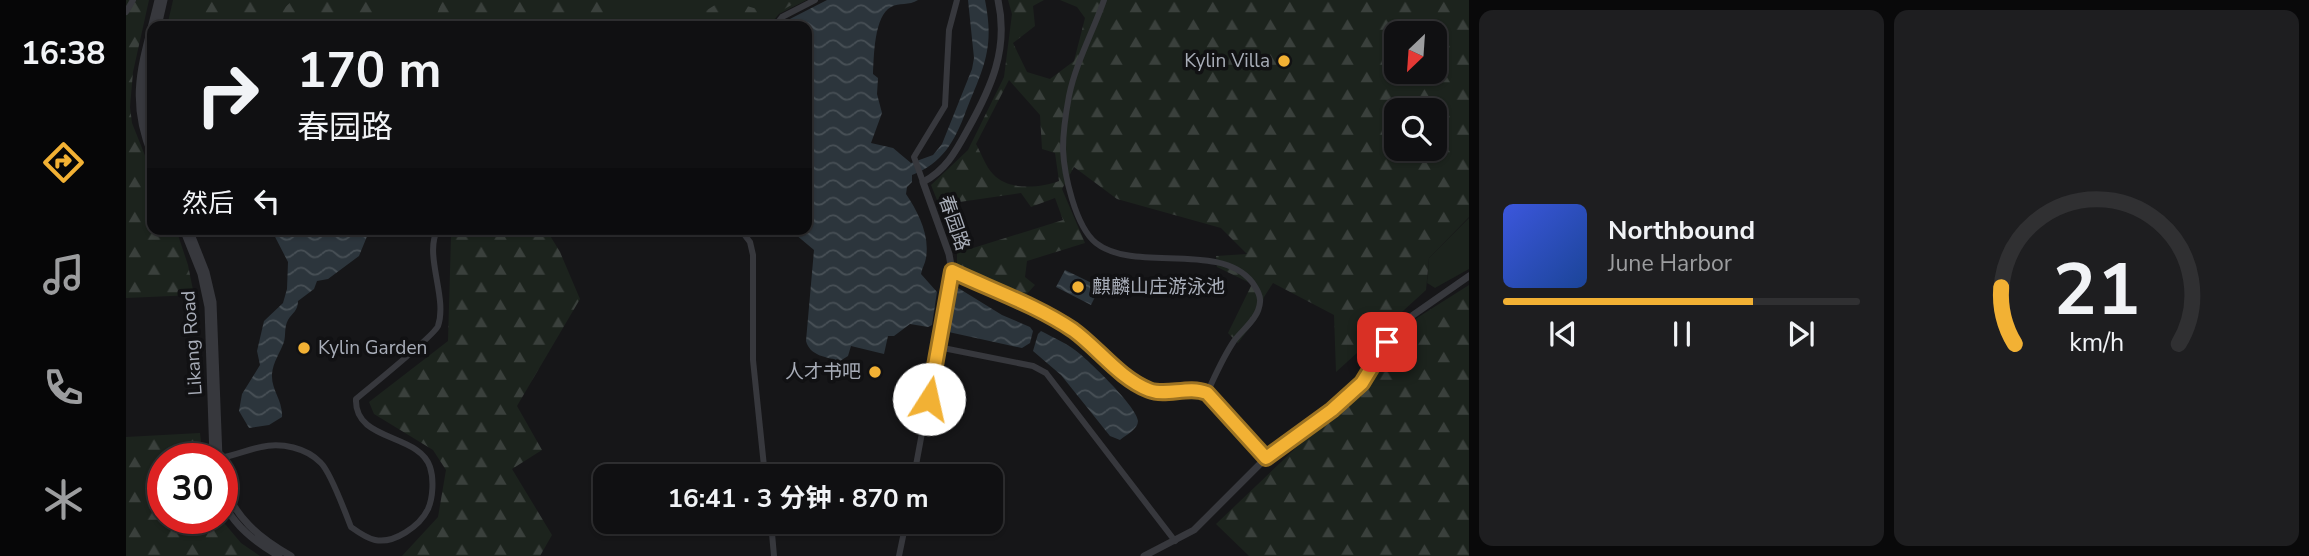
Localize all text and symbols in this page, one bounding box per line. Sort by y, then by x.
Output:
north arrow [1384,21,1447,84]
map controls [1384,21,1447,161]
text: 16:38 [21,32,105,75]
text: 170 m [297,37,441,104]
place label: Kylin Villa [1184,48,1270,74]
icon: right [182,49,273,140]
marker: Kylin Villa [1276,53,1292,69]
button: search [1384,98,1447,161]
text: 春园路 [297,106,393,149]
icon: directions [39,138,88,187]
icon: left [248,182,286,220]
text: 然后 [182,186,234,221]
street label: 春园路 [932,192,976,254]
text: Northbound [1608,213,1755,248]
text: 21 [2053,240,2140,340]
text: June Harbor [1608,248,1732,279]
icon: music [39,250,88,299]
place label: 麒麟山庄游泳池 [1092,274,1225,300]
marker: 麒麟山庄游泳池 [1070,279,1086,295]
street label: Likang Road [175,290,209,396]
pin [1357,312,1417,372]
icon: previous [1544,315,1582,353]
icon: pause [1663,315,1701,353]
icon: next [1782,315,1820,353]
icon: arrive [1368,323,1406,361]
text: km/h [2069,326,2124,360]
place label: Kylin Garden [318,335,427,361]
marker: Kylin Garden [296,340,312,356]
place label: 人才书吧 [785,359,861,385]
position arrow [892,362,966,436]
icon: phone [39,363,88,412]
marker: 人才书吧 [867,364,883,380]
speed limit sign: 30 [147,443,238,534]
icon: climate [39,475,88,524]
text: 16:41 · 3 分钟 · 870 m [667,481,929,516]

